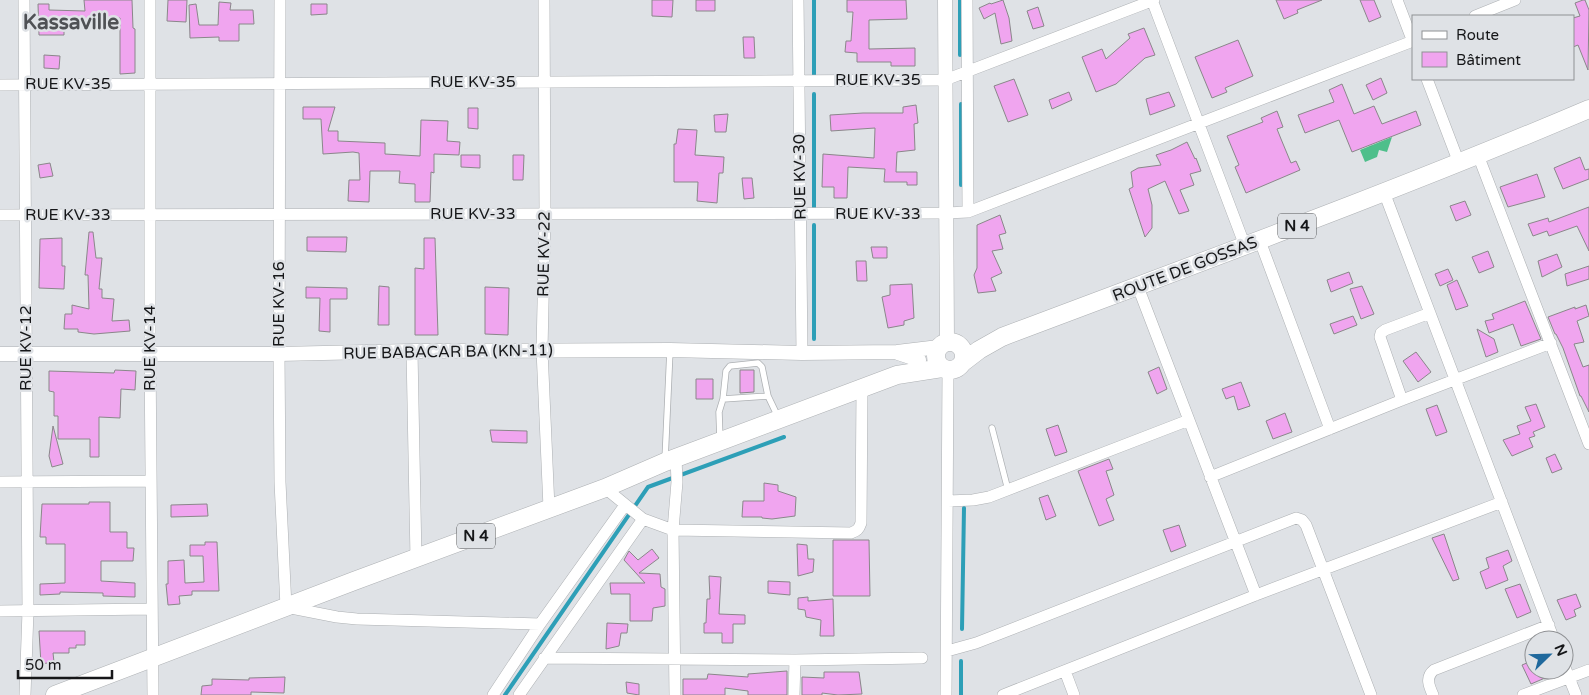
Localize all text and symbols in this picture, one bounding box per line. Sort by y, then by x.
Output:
district label: Kassaville [23,10,119,35]
legend [1412,15,1574,80]
text: Route [1456,26,1499,44]
text: Bâtiment [1456,51,1521,69]
street label: RUE KV-35 [835,70,921,90]
street label: RUE KV-35 [430,72,516,92]
street label: RUE KV-35 [25,74,111,94]
street label: RUE KV-30 [789,134,811,220]
street label: RUE KV-33 [430,204,516,224]
street label: RUE KV-33 [835,204,921,224]
street label: RUE KV-33 [25,205,111,225]
street label: RUE KV-22 [533,211,555,297]
road number: N 4 [1278,214,1316,238]
street label: ROUTE DE GOSSAS [1110,232,1260,306]
street label: RUE KV-16 [269,261,289,347]
street label: RUE KV-12 [16,305,36,391]
street label: RUE KV-14 [140,305,160,391]
street label: RUE BABACAR BA (KN-11) [343,340,553,364]
road number: N 4 [457,524,495,548]
north arrow [1524,630,1574,680]
text: N [1550,642,1571,659]
scale bar [18,648,111,680]
text: 50 m [25,656,62,674]

